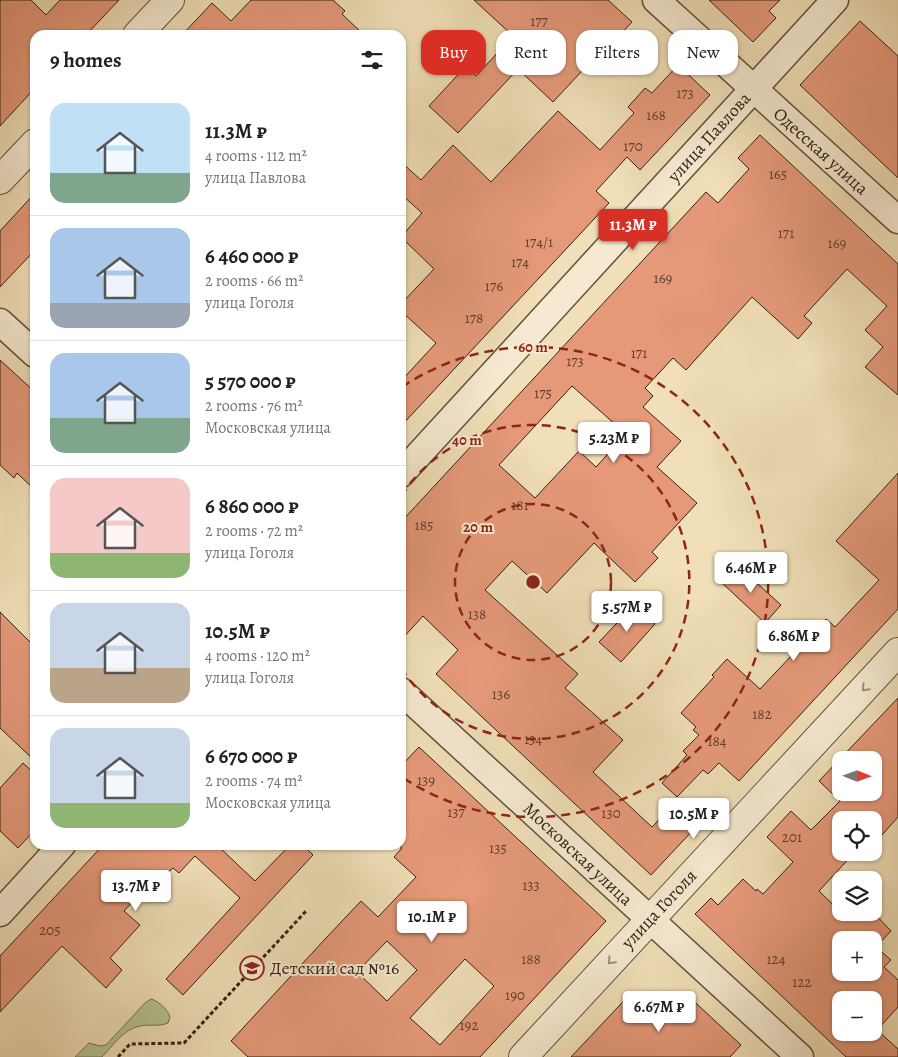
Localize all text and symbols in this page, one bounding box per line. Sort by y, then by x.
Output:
house number: 177 [530,11,549,31]
chip: Buy [421,30,486,75]
chip: Rent [496,30,566,75]
chip: Filters [576,30,658,75]
chip: New [668,30,738,75]
text: 9 homes [50,46,121,74]
icon: filters [358,46,386,74]
house number: 173 [676,83,694,103]
street label: улица Павлова [661,86,756,188]
street label: Одесская улица [768,102,874,201]
house number: 168 [646,105,666,125]
text: 11.3M ₽ [205,117,267,145]
icon: home [90,123,150,183]
house number: 170 [623,136,643,156]
text: 4 rooms · 112 m² [205,145,307,167]
house number: 165 [769,164,787,184]
text: улица Павлова [205,167,306,189]
pin: 11.3M ₽ [587,208,679,251]
text: 11.3M ₽ [609,214,657,236]
house number: 171 [778,223,794,243]
house number: 174/1 [525,232,553,252]
house number: 169 [828,233,847,253]
text: 6 460 000 ₽ [205,242,298,270]
icon: home [90,248,150,308]
house number: 174 [511,252,529,272]
house number: 169 [654,268,673,288]
text: 2 rooms · 66 m² [205,270,303,292]
house number: 176 [485,276,503,296]
text: улица Гоголя [205,292,294,314]
house number: 178 [465,308,483,328]
text: 60 m [518,337,548,357]
house number: 171 [631,343,647,363]
house number: 173 [566,351,584,371]
text: 5 570 000 ₽ [205,367,296,395]
icon: home [90,373,150,433]
house number: 175 [534,383,552,403]
text: 2 rooms · 76 m² [205,395,303,417]
text: Московская улица [205,417,331,439]
pin: 5.23M ₽ [568,422,660,464]
text: 5.23M ₽ [589,427,639,449]
text: 40 m [452,430,482,450]
text: 6 860 000 ₽ [205,492,299,520]
house number: 181 [511,495,529,515]
icon: home [90,498,150,558]
house number: 185 [415,515,433,535]
text: 20 m [463,517,493,537]
text: 2 rooms · 72 m² [205,520,303,542]
text: улица Гоголя [205,542,294,564]
pin: 6.46M ₽ [705,552,797,594]
text: 6.46M ₽ [725,557,777,579]
centre of rings [524,573,542,591]
pin: 5.57M ₽ [581,590,673,633]
text: 5.57M ₽ [602,596,652,618]
house number: 138 [468,604,486,624]
text: 10.5M ₽ [205,617,270,645]
pin: 6.86M ₽ [748,620,840,662]
icon: home [90,623,150,683]
text: 6.86M ₽ [768,625,820,647]
text: 4 rooms · 120 m² [205,645,310,667]
text: улица Гоголя [205,667,294,689]
one-way arrow [862,682,871,691]
house number: 136 [492,684,510,704]
house number: 182 [752,704,772,724]
house number: 134 [524,729,542,749]
house number: 184 [707,731,727,751]
text: 6 670 000 ₽ [205,742,297,770]
icon: home [90,748,150,808]
north arrow [832,751,882,801]
map controls [832,751,882,1041]
text: 2 rooms · 74 m² [205,770,303,792]
house number: 139 [417,770,435,790]
text: Московская улица [205,792,331,814]
street label: Московская улица [518,797,639,912]
pin: 10.5M ₽ [648,798,740,840]
house number: 137 [447,802,466,822]
house number: 130 [601,803,621,823]
text: 10.5M ₽ [669,803,719,825]
button: locate [832,811,882,861]
house number: 201 [782,827,802,847]
house number: 135 [489,838,507,858]
street label: улица Гоголя [615,864,702,955]
pin: 13.7M ₽ [90,870,182,912]
button: layers [832,871,882,921]
text: 13.7M ₽ [112,875,160,897]
house number: 133 [522,875,540,895]
pin: 10.1M ₽ [386,900,478,943]
text: 10.1M ₽ [408,906,456,928]
house number: 205 [39,920,61,940]
button: + [832,931,882,981]
house number: 188 [521,949,541,969]
house number: 124 [766,949,786,969]
school or university icon: Детский сад №16 [239,955,265,981]
one-way arrow [608,955,617,964]
place label: Детский сад №16 [270,956,399,980]
house number: 122 [792,972,812,992]
house number: 190 [505,985,525,1005]
pin: 6.67M ₽ [613,990,705,1033]
button: − [832,991,882,1041]
text: 6.67M ₽ [634,996,684,1018]
house number: 192 [459,1015,479,1035]

